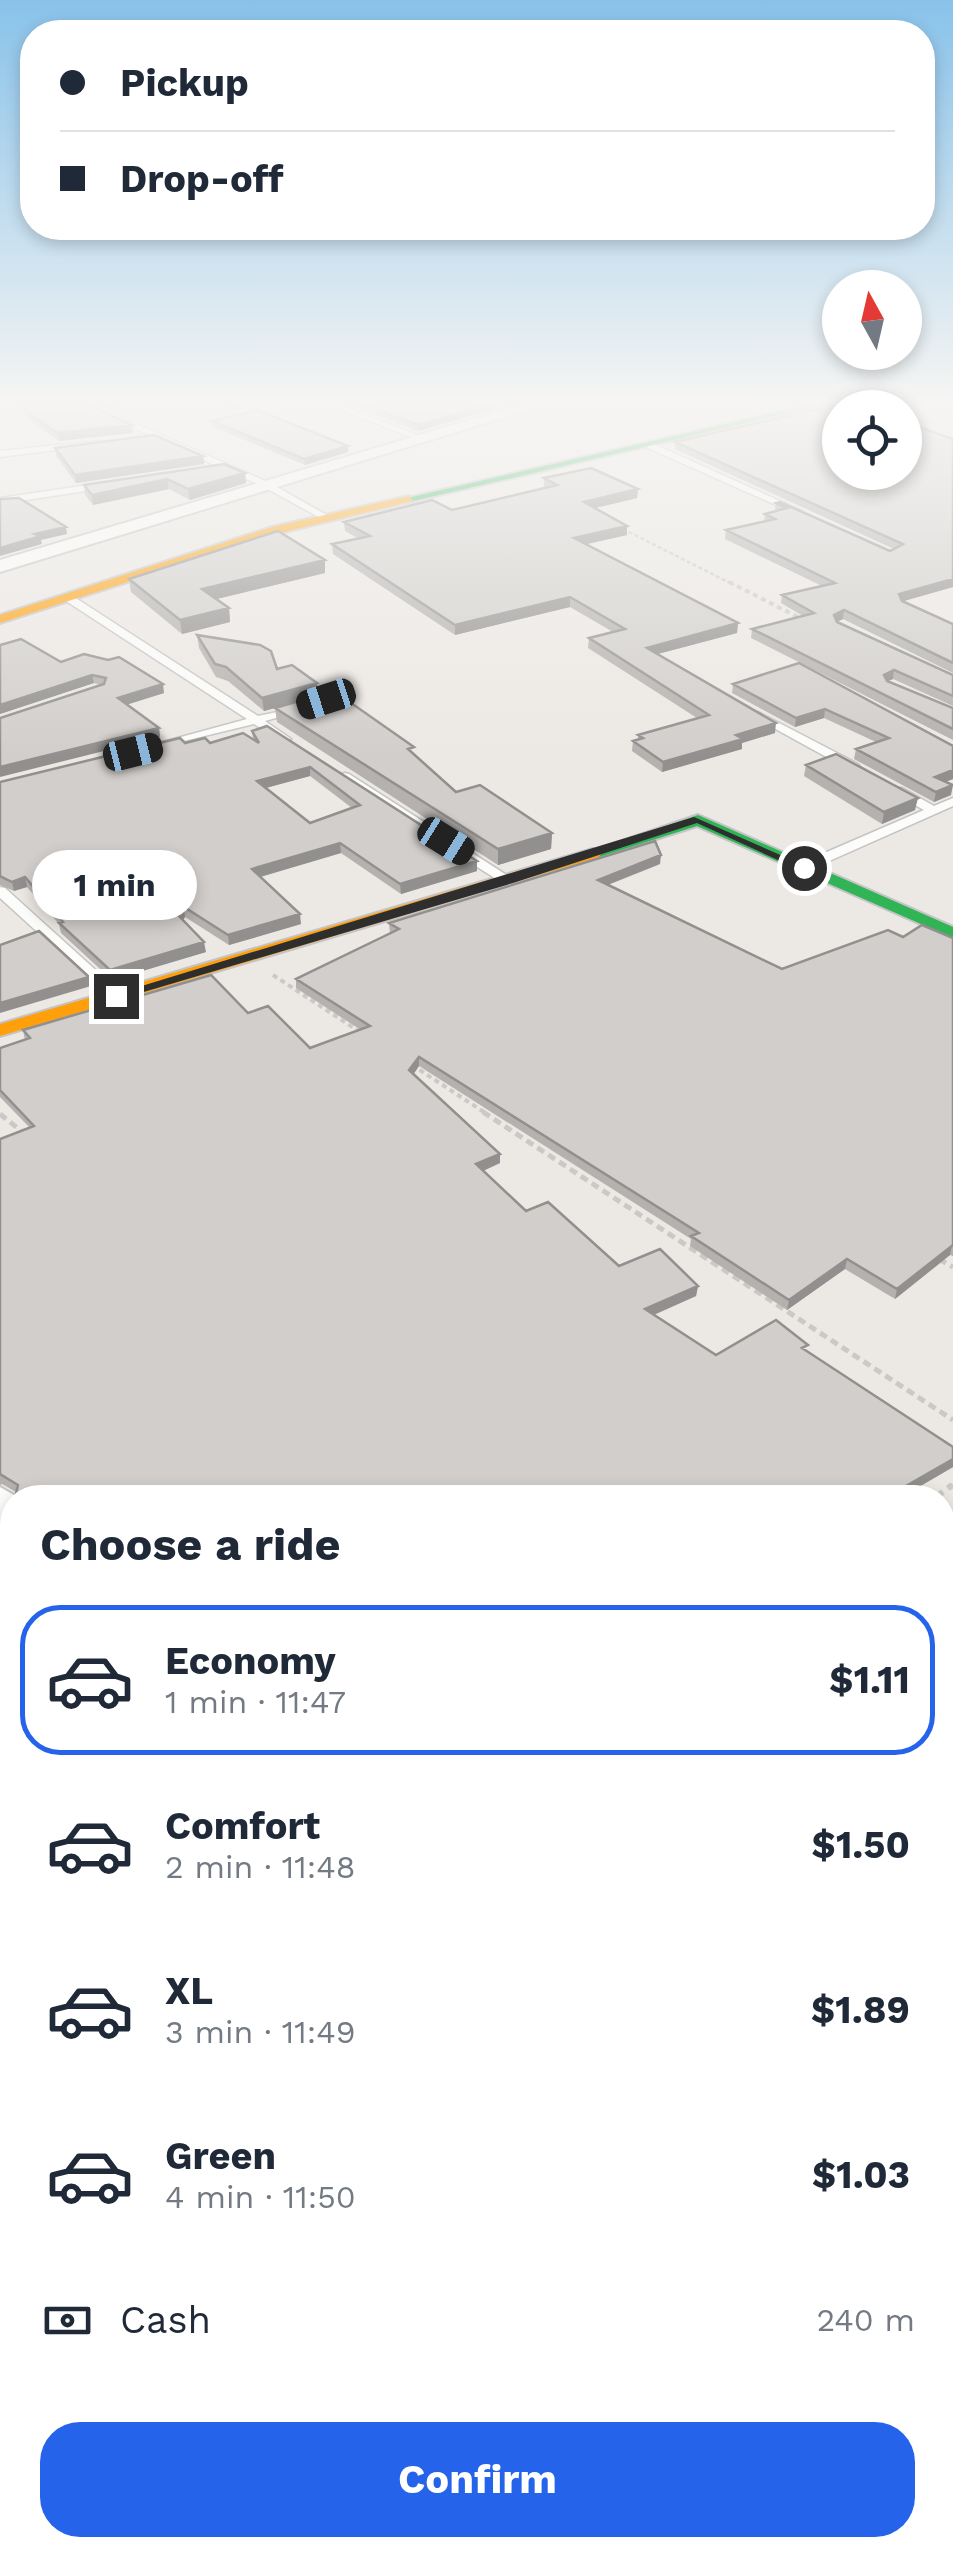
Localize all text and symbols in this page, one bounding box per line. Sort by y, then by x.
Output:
text: Pickup [120,61,249,105]
text: Drop-off [120,157,284,201]
north arrow [822,270,922,370]
map controls [822,270,922,490]
button: locate [822,390,922,490]
car [293,675,359,723]
car [100,730,166,774]
car [413,812,479,870]
route start [782,846,827,891]
callout: 1 min [34,851,198,921]
text: 1 min [73,866,156,904]
route end [94,974,139,1019]
text: Choose a ride [40,1518,340,1571]
icon: car [45,1635,135,1725]
text: Economy [165,1639,336,1683]
text: $1.11 [829,1658,910,1702]
text: 1 min · 11:47 [165,1683,346,1721]
icon: car [45,1800,135,1890]
text: Comfort [165,1804,320,1848]
text: $1.50 [812,1823,910,1867]
text: 2 min · 11:48 [165,1848,356,1886]
icon: car [45,1965,135,2055]
text: XL [165,1969,213,2013]
text: $1.89 [811,1988,910,2032]
text: 3 min · 11:49 [165,2013,356,2051]
icon: car [45,2130,135,2220]
text: Green [165,2134,276,2178]
text: $1.03 [812,2153,910,2197]
text: 4 min · 11:50 [165,2178,356,2216]
icon: cash [40,2293,95,2348]
text: Cash [120,2298,211,2342]
text: 240 m [816,2301,915,2339]
button: Confirm [40,2422,915,2537]

